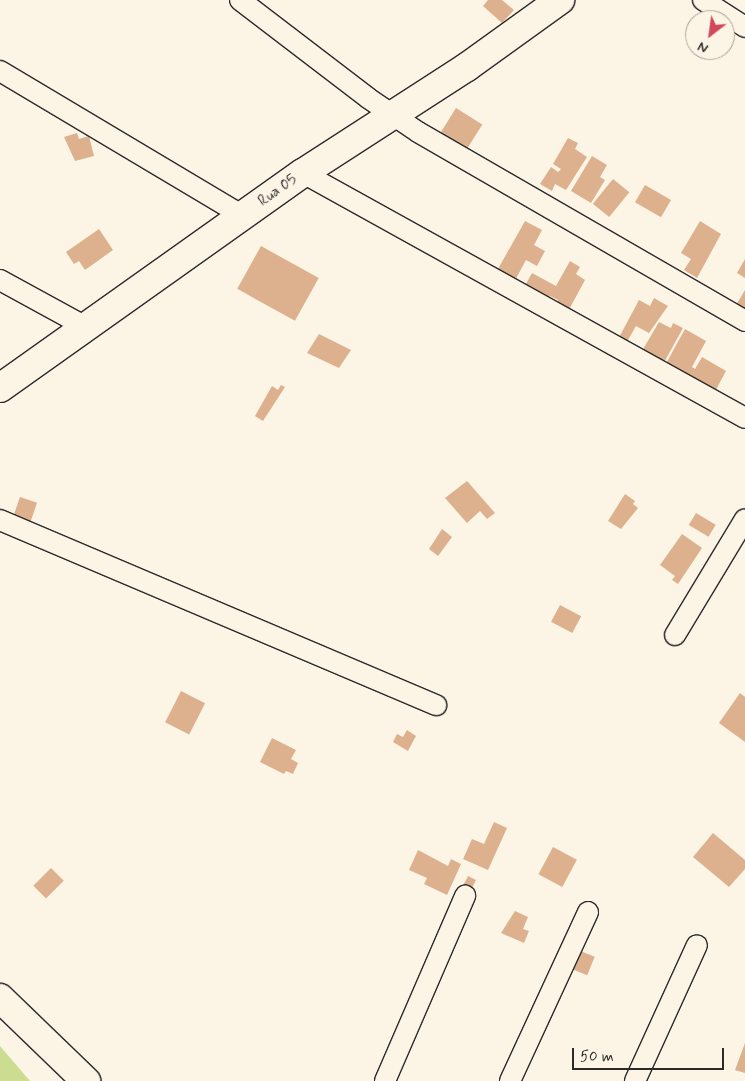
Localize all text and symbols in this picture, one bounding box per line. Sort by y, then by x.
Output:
north arrow [685,10,735,60]
text: N [694,37,712,57]
street label: Rua 05 [255,171,301,211]
scale bar [575,1038,728,1070]
text: 50 m [580,1047,614,1067]

